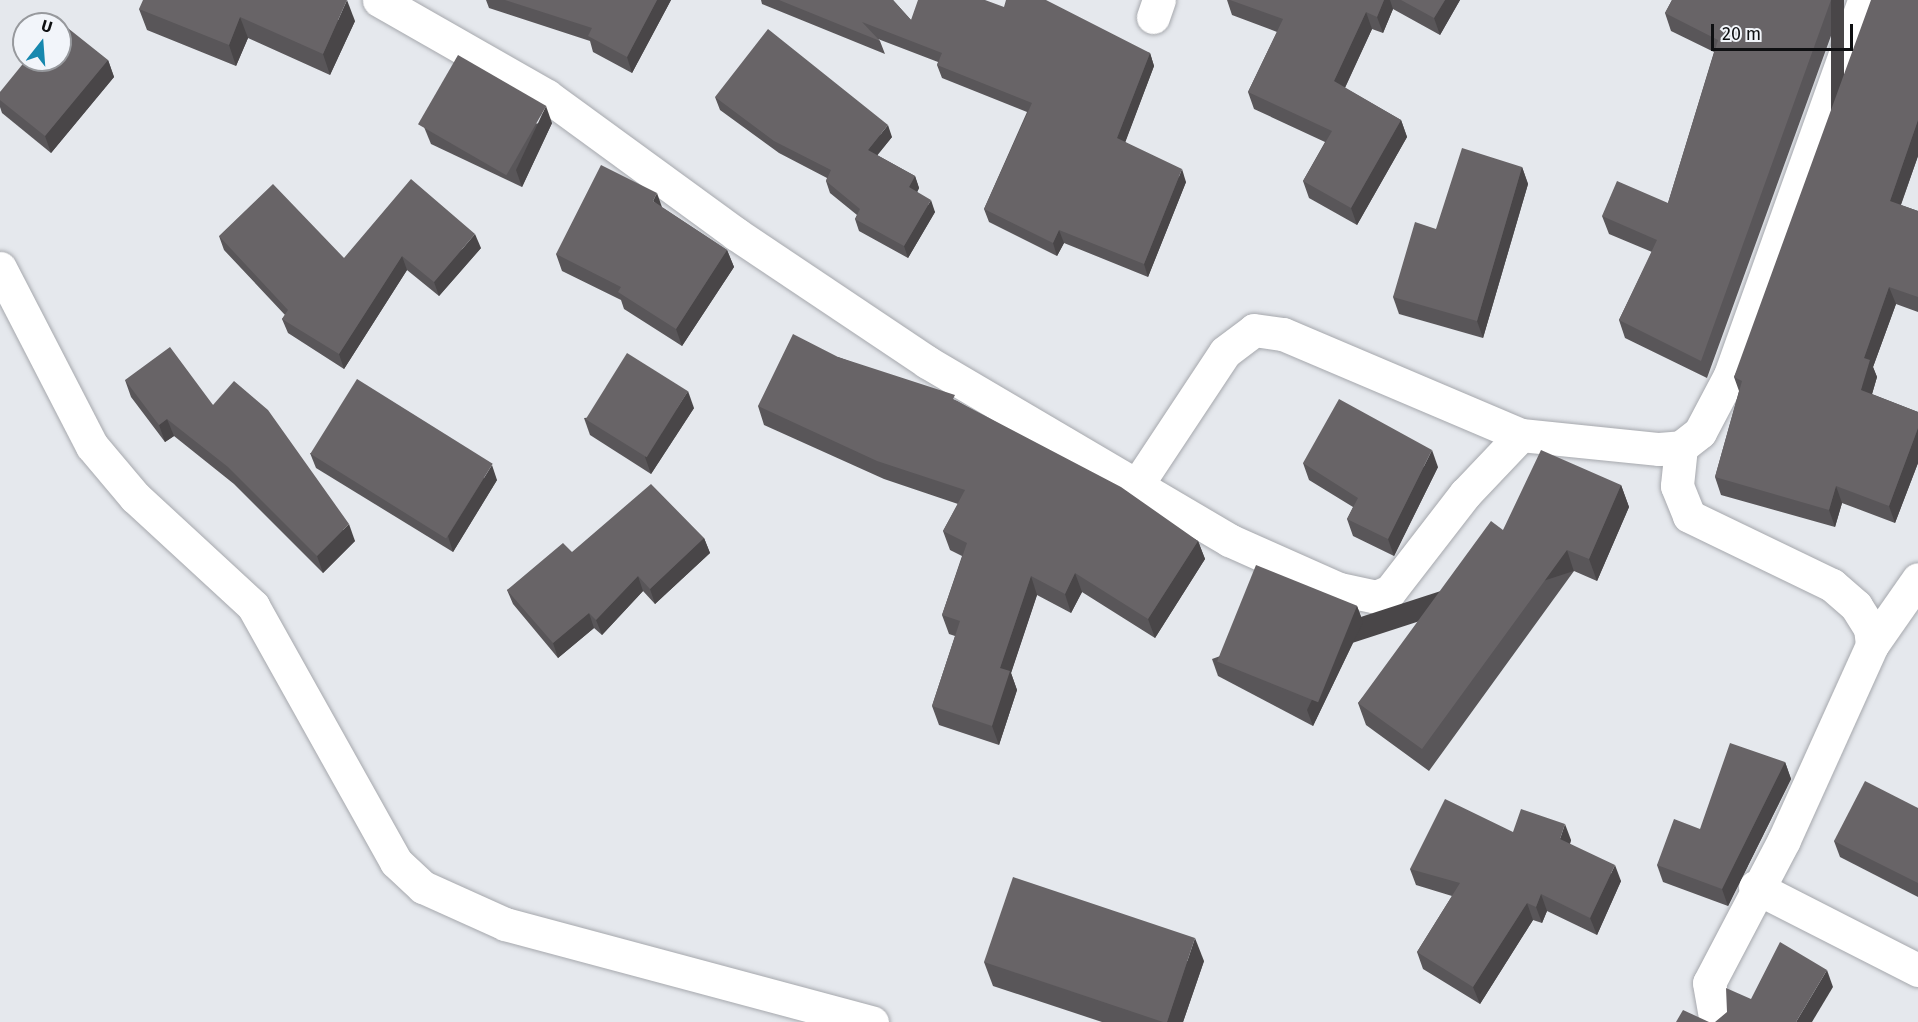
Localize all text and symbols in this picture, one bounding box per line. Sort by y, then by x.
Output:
north arrow [12,12,72,72]
scale bar [1714,12,1856,50]
text: U [39,16,55,37]
text: 20 m [1722,23,1761,45]

